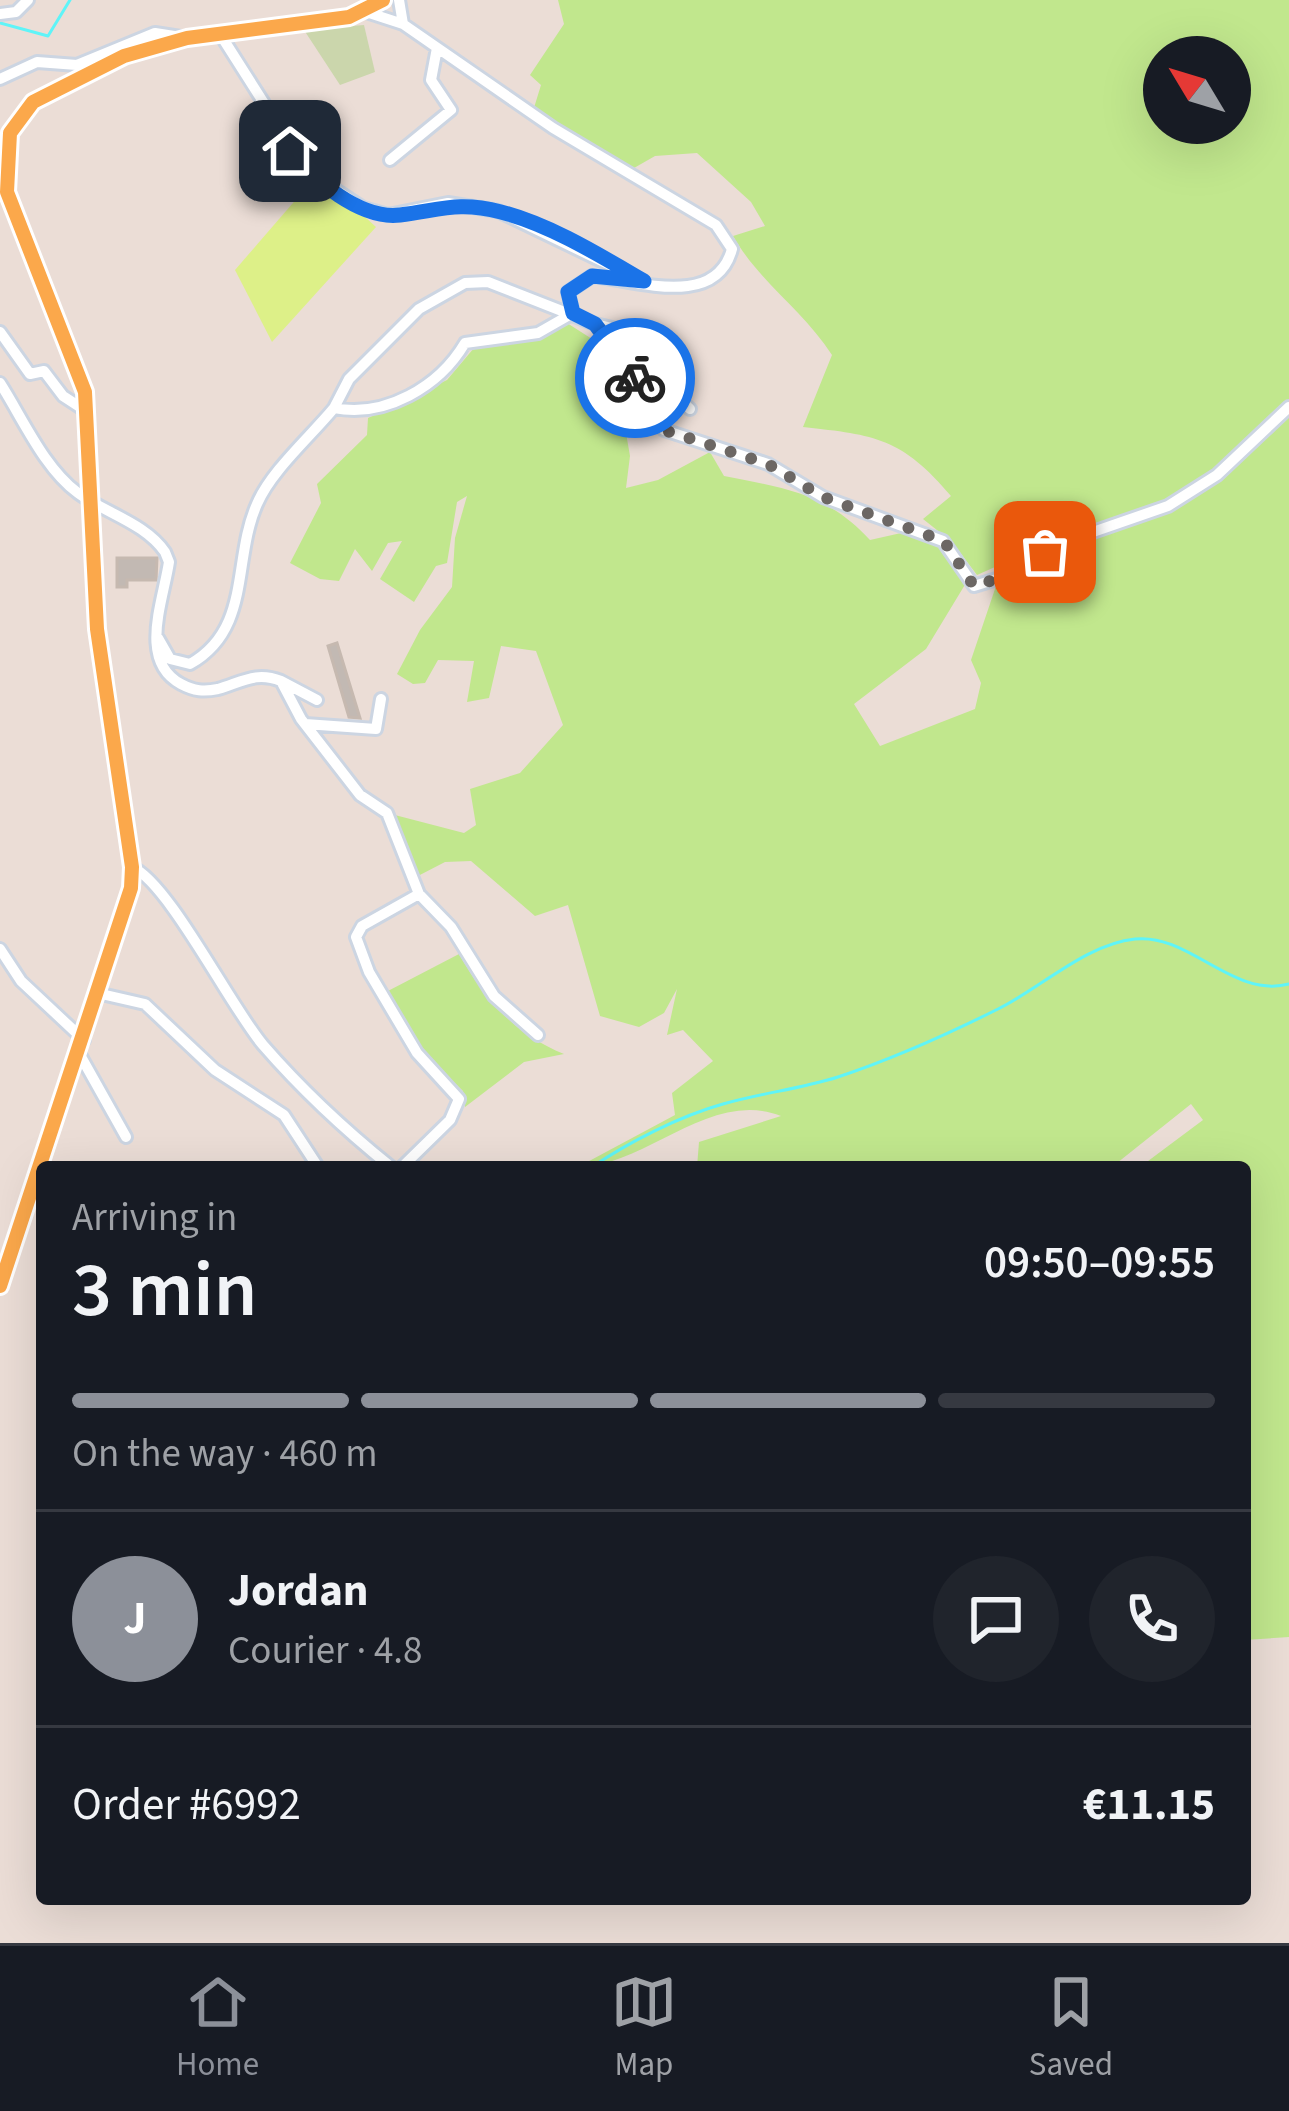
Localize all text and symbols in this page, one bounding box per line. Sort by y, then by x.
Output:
north arrow [1143,36,1251,144]
map controls [1143,36,1251,144]
pin [239,100,341,202]
icon: home [257,118,323,184]
courier [575,318,695,438]
icon: bike [602,345,668,411]
pin [994,501,1096,603]
icon: bag [1012,519,1078,585]
text: Arriving in [72,1190,237,1246]
text: 09:50–09:55 [984,1231,1215,1295]
text: 3 min [72,1235,257,1346]
text: On the way · 460 m [72,1426,378,1482]
button: chat [933,1556,1059,1682]
button: phone [1089,1556,1215,1682]
text: Jordan [228,1559,369,1623]
text: J [124,1587,146,1651]
text: Courier · 4.8 [228,1623,422,1679]
text: Order #6992 [72,1773,301,1837]
text: €11.15 [1083,1773,1215,1837]
tab: Home [176,1969,259,2088]
tab: Map [611,1969,677,2088]
tab: Saved [1029,1969,1113,2088]

